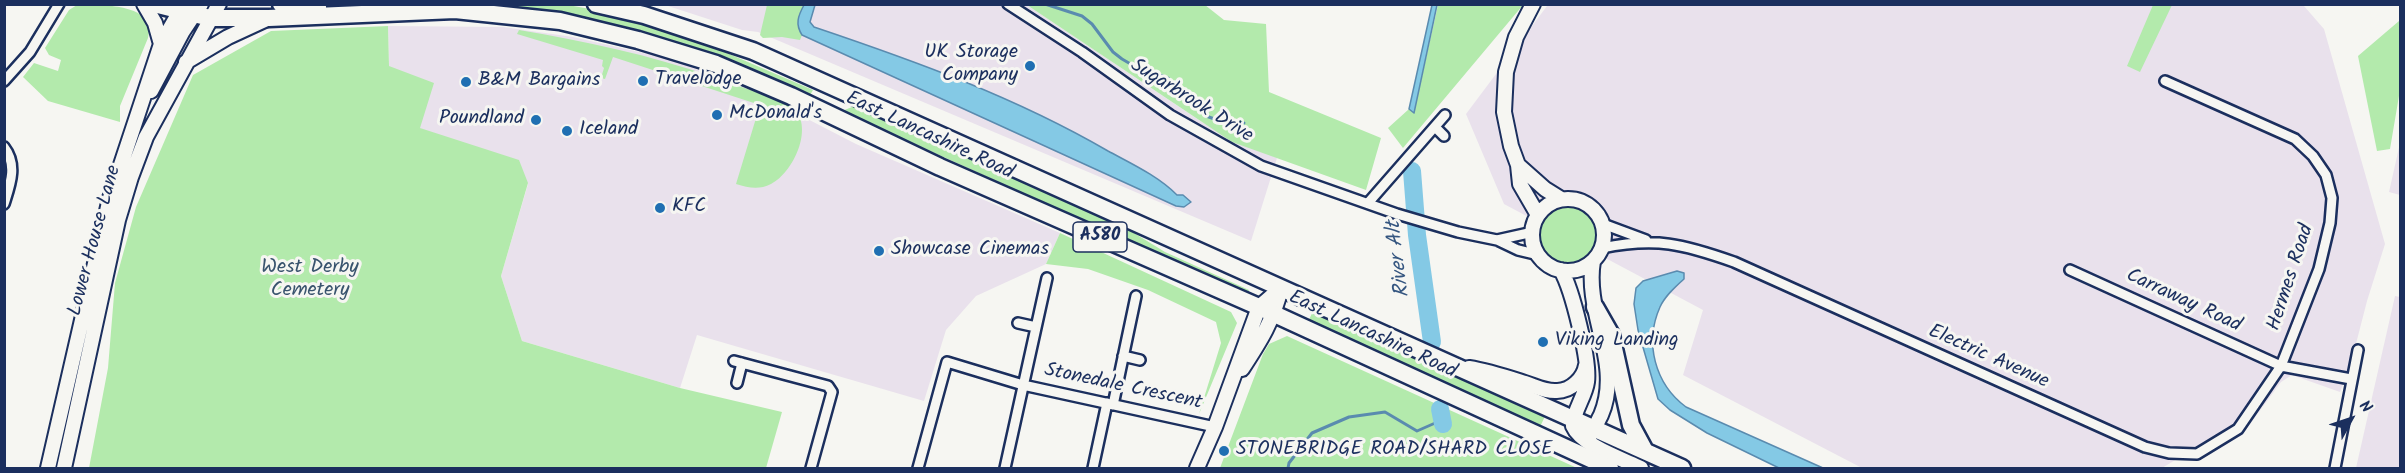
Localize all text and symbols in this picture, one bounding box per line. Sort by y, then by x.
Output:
place label: UK Storage Company [924,42,1018,89]
street label: Sugarbrook Drive [1125,55,1257,149]
marker: UK Storage Company [1023,59,1037,73]
place label: Travelodge [655,69,742,93]
place label: B&M Bargains [478,70,600,94]
marker: Travelodge [636,74,650,88]
marker: B&M Bargains [459,75,473,89]
street label: East Lancashire Road [841,88,1017,186]
place label: McDonald's [729,103,822,127]
place label: Poundland [439,108,524,132]
marker: McDonald's [710,108,724,122]
marker: Poundland [529,113,543,127]
place label: Iceland [579,119,638,143]
marker: Iceland [560,124,574,138]
street label: Lower House Lane [64,163,128,319]
place label: KFC [672,196,706,220]
marker: KFC [653,201,667,215]
water label: River Alt [1383,219,1417,299]
road number: A580 [1073,222,1127,252]
street label: Hermes Road [2264,222,2320,334]
place label: Showcase Cinemas [891,239,1049,263]
marker: Showcase Cinemas [872,244,886,258]
park label: West Derby Cemetery [261,257,359,304]
street label: Carraway Road [2122,265,2244,339]
street label: East Lancashire Road [1284,287,1460,385]
street label: Electric Avenue [1924,321,2052,395]
place label: Viking Landing [1555,330,1679,354]
marker: Viking Landing [1536,335,1550,349]
street label: Stonedale Crescent [1042,360,1204,416]
north arrow [2321,389,2381,449]
text: N [2352,395,2378,419]
place label: STONEBRIDGE ROAD/SHARD CLOSE [1236,439,1553,463]
marker: STONEBRIDGE ROAD/SHARD CLOSE [1217,444,1231,458]

